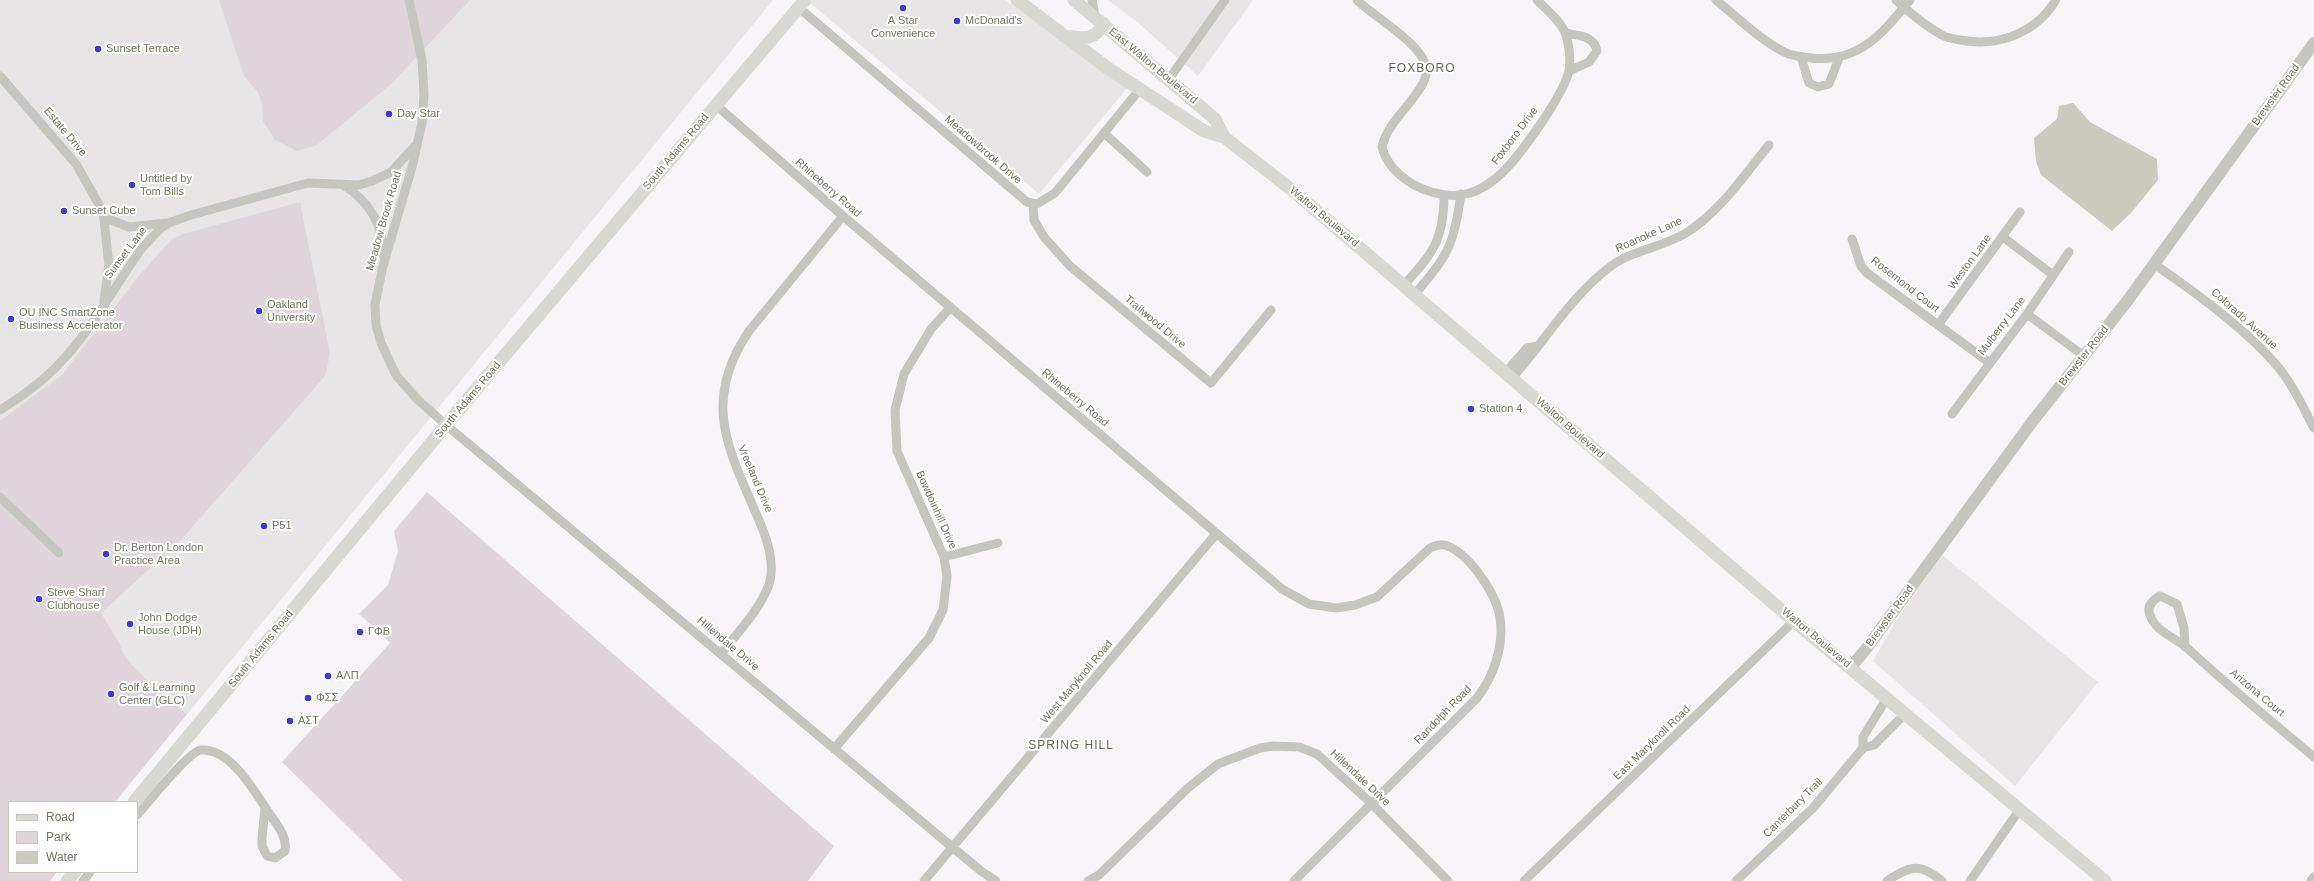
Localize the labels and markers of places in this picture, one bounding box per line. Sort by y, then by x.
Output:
marker: A Star Convenience [898,3,908,13]
place label: A Star Convenience [871,14,935,40]
place label: McDonald's [965,14,1022,28]
marker: McDonald's [952,16,962,26]
place label: Sunset Terrace [106,42,180,56]
marker: Sunset Terrace [93,44,103,54]
place label: Day Star [397,107,440,121]
marker: Day Star [384,109,394,119]
place label: Untitled by Tom Bills [140,172,192,198]
marker: Untitled by Tom Bills [127,180,137,190]
place label: Sunset Cube [72,204,136,218]
marker: Sunset Cube [59,206,69,216]
place label: Oakland University [267,298,315,324]
place label: OU INC SmartZone Business Accelerator [19,306,122,332]
marker: Oakland University [254,306,264,316]
marker: OU INC SmartZone Business Accelerator [6,314,16,324]
place label: Station 4 [1479,402,1522,416]
marker: Station 4 [1466,404,1476,414]
place label: P51 [272,519,292,533]
marker: P51 [259,521,269,531]
place label: Dr. Berton London Practice Area [114,541,203,567]
marker: Dr. Berton London Practice Area [101,549,111,559]
place label: Steve Sharf Clubhouse [47,586,104,612]
marker: Steve Sharf Clubhouse [34,594,44,604]
place label: John Dodge House (JDH) [138,611,202,637]
marker: John Dodge House (JDH) [125,619,135,629]
place label: ΓΦB [368,625,390,639]
marker: ΓΦB [355,627,365,637]
place label: AΛΠ [336,669,359,683]
marker: AΛΠ [323,671,333,681]
place label: Golf & Learning Center (GLC) [119,681,195,707]
marker: Golf & Learning Center (GLC) [106,689,116,699]
place label: ΦΣΣ [316,691,338,705]
marker: ΦΣΣ [303,693,313,703]
place label: AΣΤ [298,714,319,728]
marker: AΣΤ [285,716,295,726]

